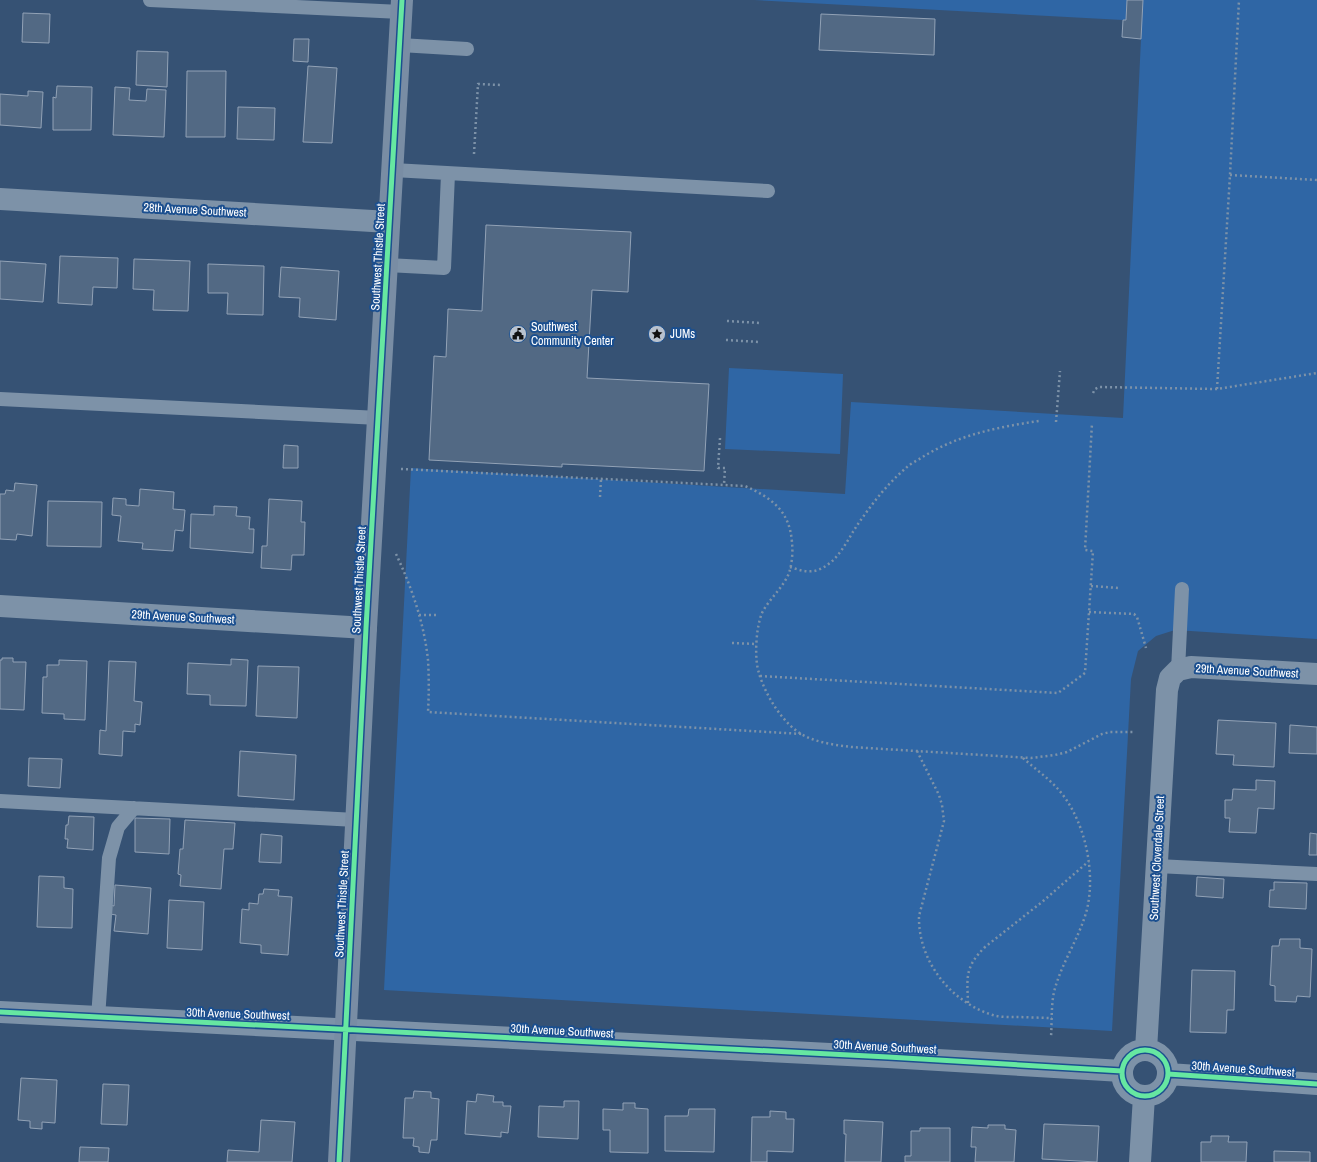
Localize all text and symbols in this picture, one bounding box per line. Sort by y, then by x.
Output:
street label: 28th Avenue Southwest [143,199,247,221]
street label: Southwest Thistle Street [367,203,389,311]
place label: Southwest Community Center [531,319,614,349]
public building icon: Southwest Community Center [508,324,528,344]
place icon: JUMs [647,324,667,344]
place label: JUMs [670,326,695,342]
street label: Southwest Thistle Street [348,526,370,634]
street label: 29th Avenue Southwest [131,606,235,628]
street label: 29th Avenue Southwest [1195,660,1299,682]
street label: Southwest Cloverdale Street [1146,795,1168,921]
street label: Southwest Thistle Street [331,850,353,958]
street label: 30th Avenue Southwest [186,1004,290,1024]
street label: 30th Avenue Southwest [510,1020,614,1042]
street label: 30th Avenue Southwest [833,1036,937,1058]
street label: 30th Avenue Southwest [1191,1057,1295,1081]

